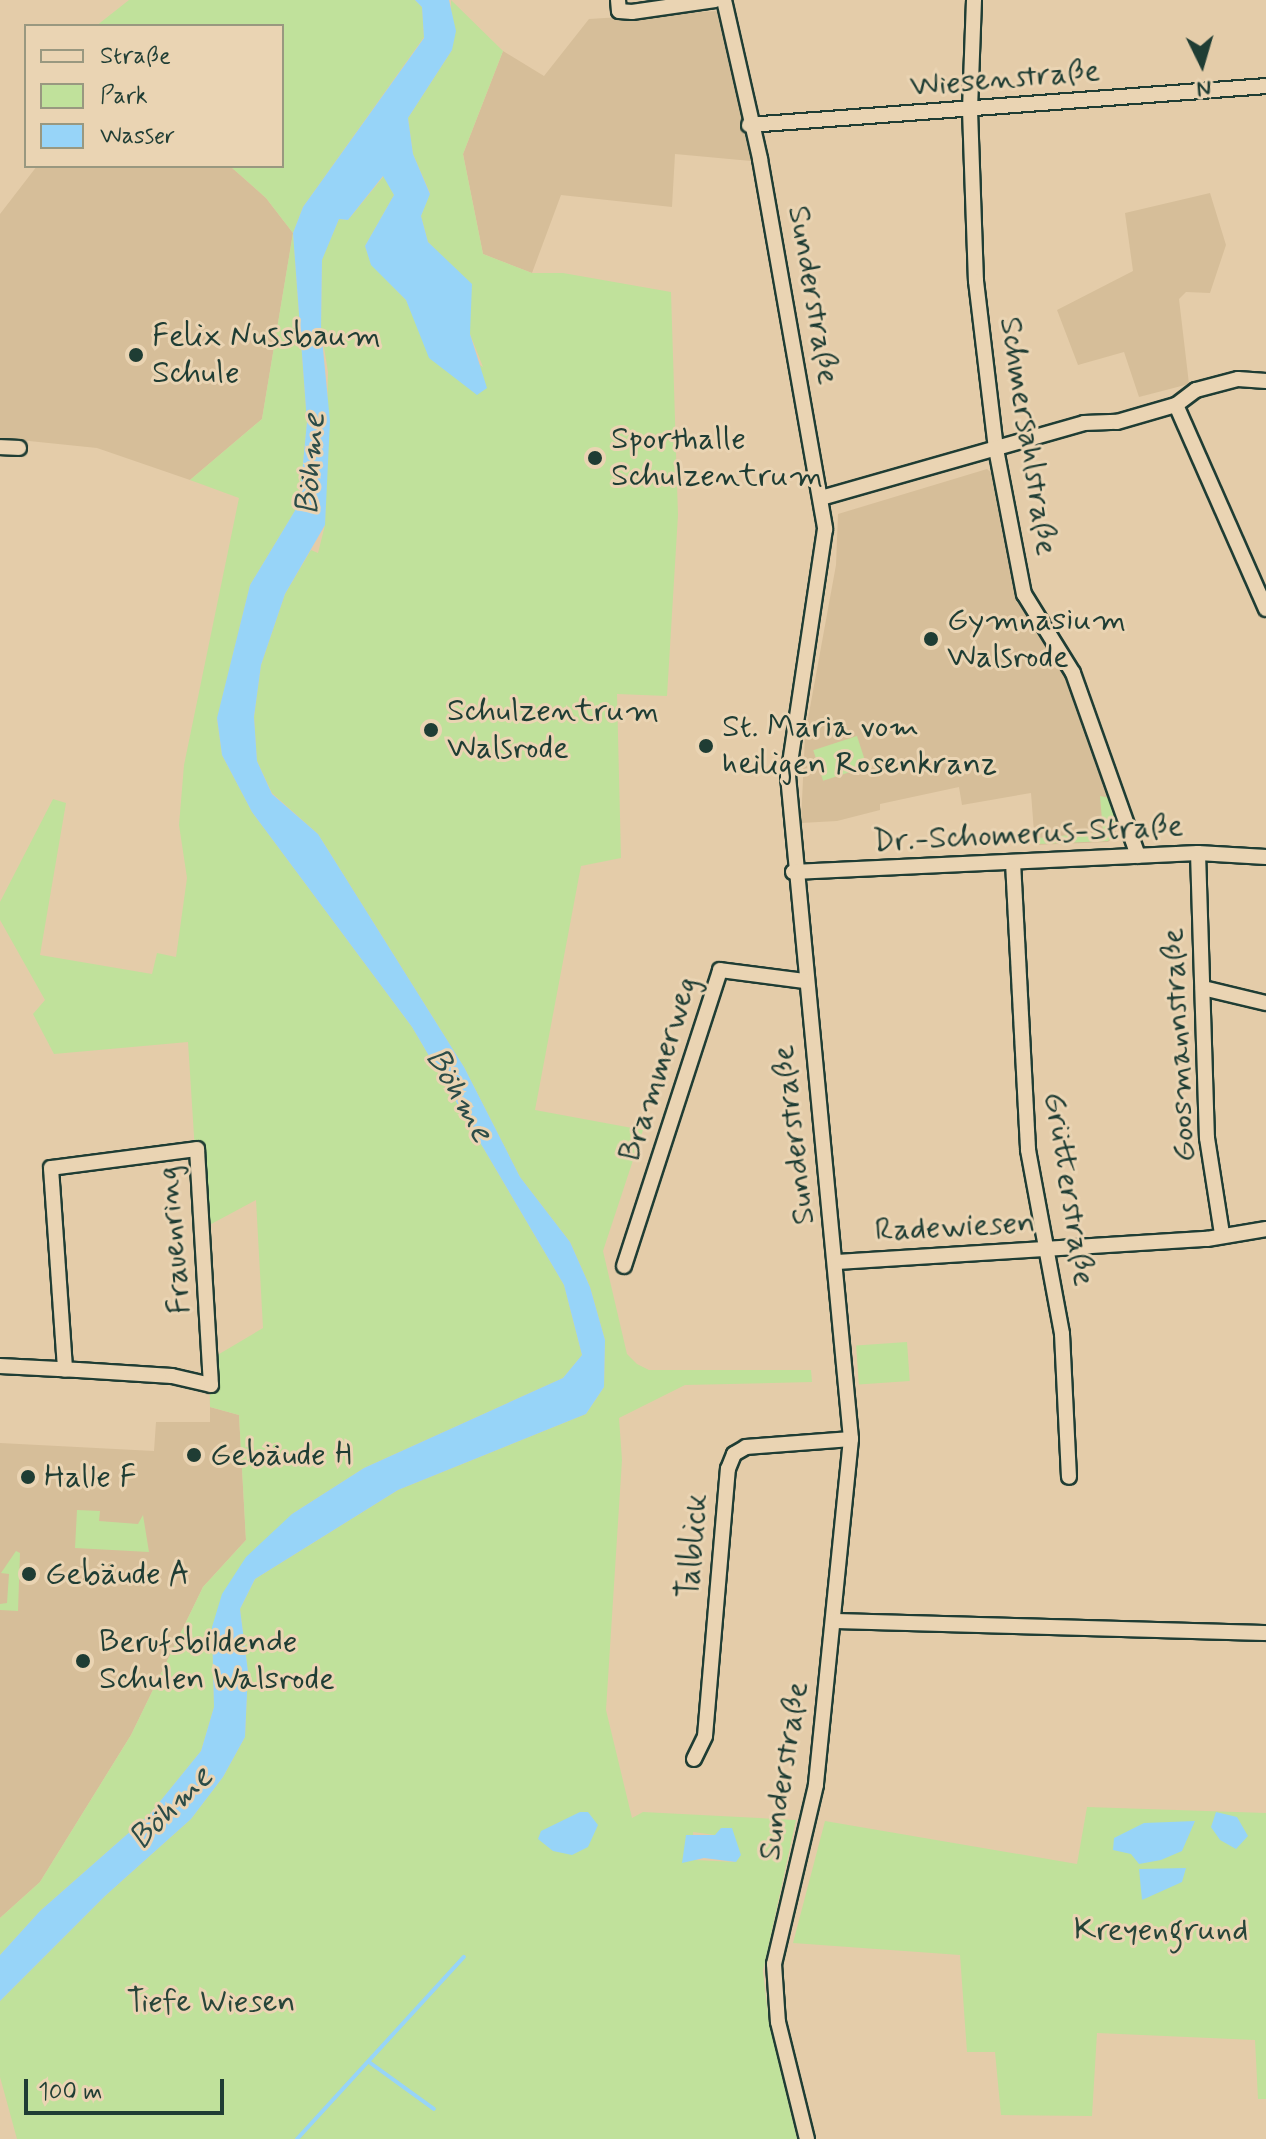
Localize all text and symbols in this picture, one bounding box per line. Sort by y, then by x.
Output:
legend [24,24,284,168]
north arrow [1162,24,1242,104]
text: Straße [100,41,171,72]
street label: Wiesenstraße [908,52,1102,106]
text: N [1196,73,1213,102]
text: Park [100,81,148,112]
text: Wasser [100,121,175,152]
street label: Sunderstraße [778,203,848,387]
street label: Schmersahlstraße [990,314,1066,558]
place label: Felix Nussbaum Schule [152,318,373,393]
marker: Felix Nussbaum Schule [127,346,145,364]
water label: Böhme [287,412,335,516]
place label: Sporthalle Schulzentrum [611,421,823,496]
marker: Sporthalle Schulzentrum [586,449,604,467]
place label: Gymnasium Walsrode [947,602,1126,677]
marker: Gymnasium Walsrode [922,630,940,648]
place label: Schulzentrum Walsrode [447,693,659,768]
place label: St. Maria vom heiligen Rosenkranz [722,709,1009,784]
marker: Schulzentrum Walsrode [422,721,440,739]
marker: St. Maria vom heiligen Rosenkranz [697,737,715,755]
street label: Dr.-Schomerus-Straße [872,807,1184,861]
street label: Goosmannstraße [1154,927,1204,1163]
street label: Brammerweg [611,972,707,1166]
water label: Böhme [416,1041,502,1149]
street label: Sunderstraße [764,1043,824,1227]
street label: Grütterstraße [1035,1089,1103,1289]
street label: Frauenring [148,1164,200,1316]
street label: Radewiesen [874,1204,1036,1250]
place label: Gebäude H [210,1436,355,1474]
marker: Gebäude H [185,1446,203,1464]
place label: Halle F [44,1458,137,1496]
marker: Halle F [19,1468,37,1486]
street label: Talblick [669,1492,717,1600]
place label: Gebäude A [45,1555,190,1593]
marker: Gebäude A [20,1565,38,1583]
place label: Berufsbildende Schulen Walsrode [99,1624,335,1699]
marker: Berufsbildende Schulen Walsrode [74,1652,92,1670]
street label: Sunderstraße [751,1679,817,1863]
water label: Böhme [120,1757,222,1859]
park label: Kreyengrund [1074,1911,1248,1949]
park label: Tiefe Wiesen [122,1983,300,2021]
scale bar [28,2063,228,2113]
text: 100 m [38,2077,102,2108]

